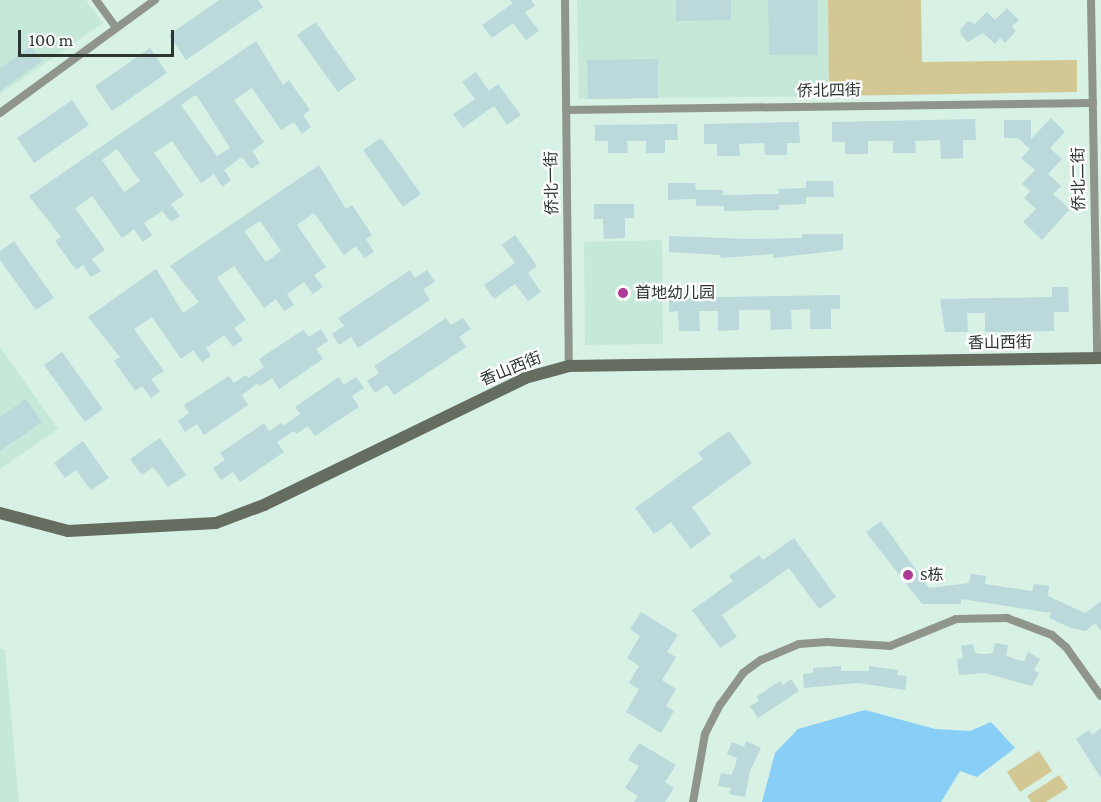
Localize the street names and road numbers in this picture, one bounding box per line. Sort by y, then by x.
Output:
street label: 侨北四街 [797,81,861,101]
street label: 侨北二街 [1069,147,1089,211]
street label: 侨北一街 [542,151,562,215]
street label: 香山西街 [968,333,1032,353]
street label: 香山西街 [478,348,544,390]

